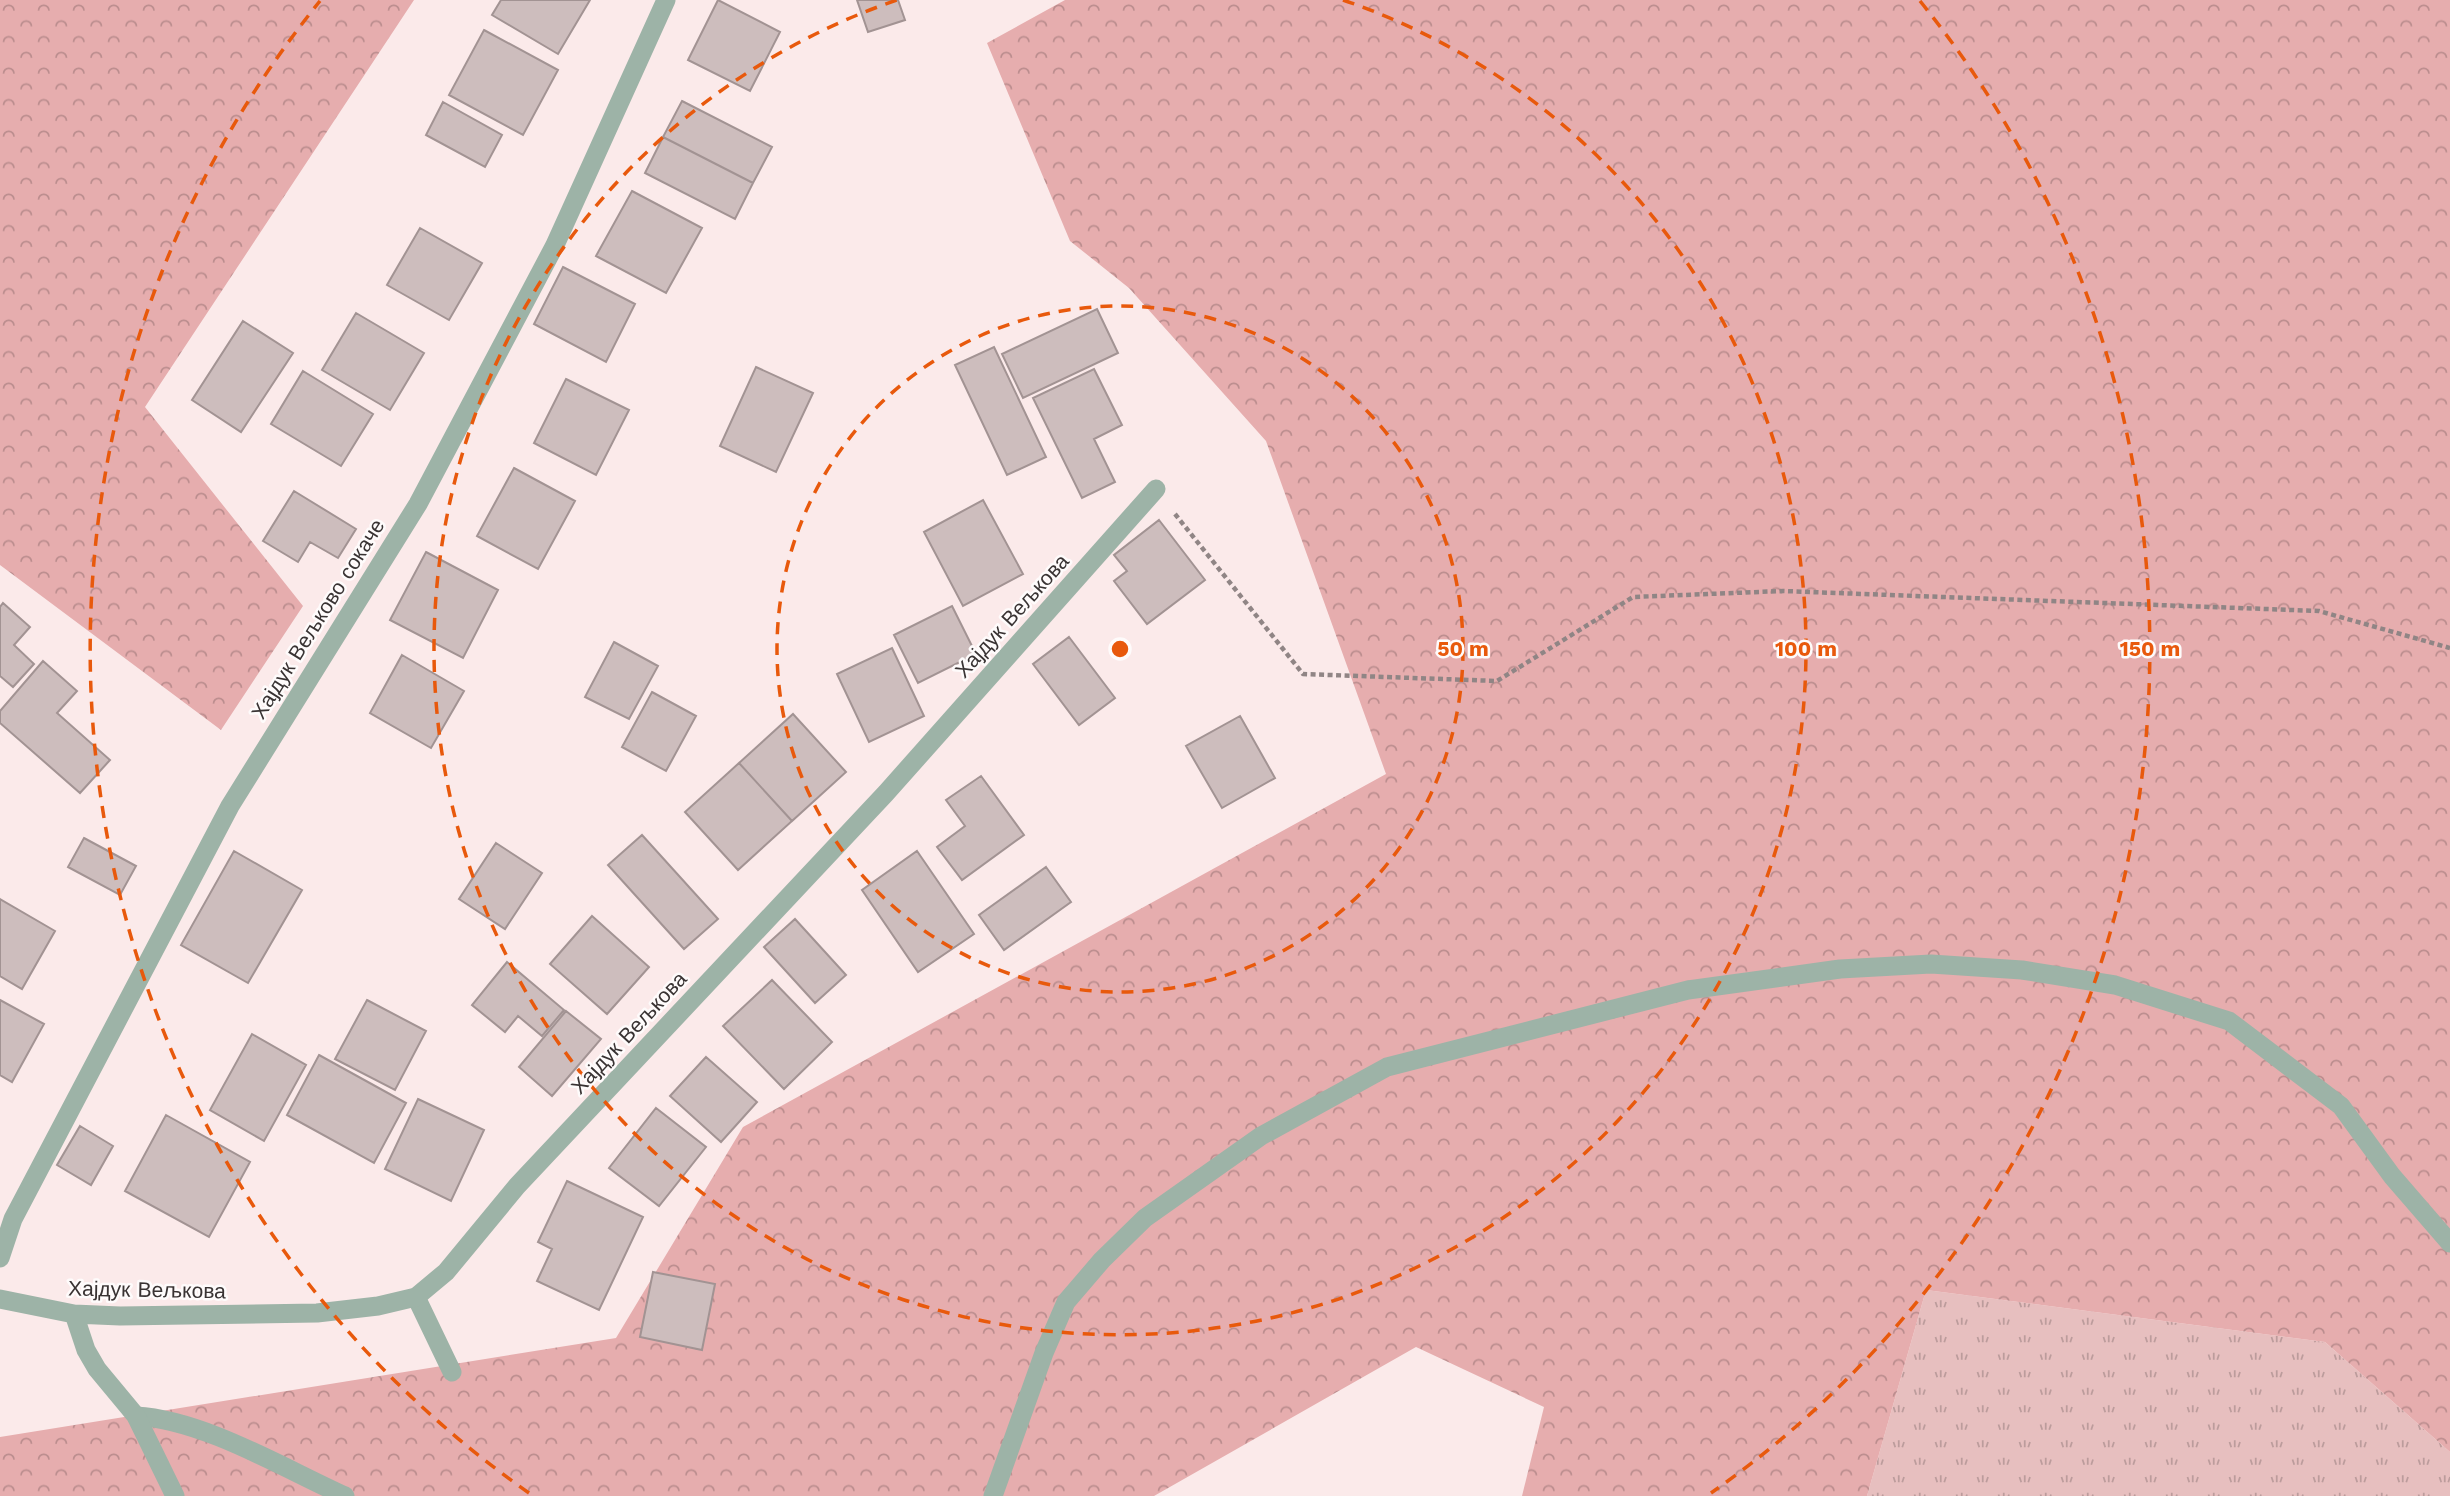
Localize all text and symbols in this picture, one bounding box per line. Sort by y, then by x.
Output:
street label: Хајдук Вељково сокаче [246,514,389,723]
street label: Хајдук Вељкова [950,548,1074,683]
text: 50 m [1437,636,1489,661]
text: 100 m [1775,636,1837,661]
text: 150 m [2120,636,2180,661]
centre of rings [1108,637,1132,661]
street label: Хајдук Вељкова [566,966,692,1099]
street label: Хајдук Вељкова [68,1276,226,1303]

